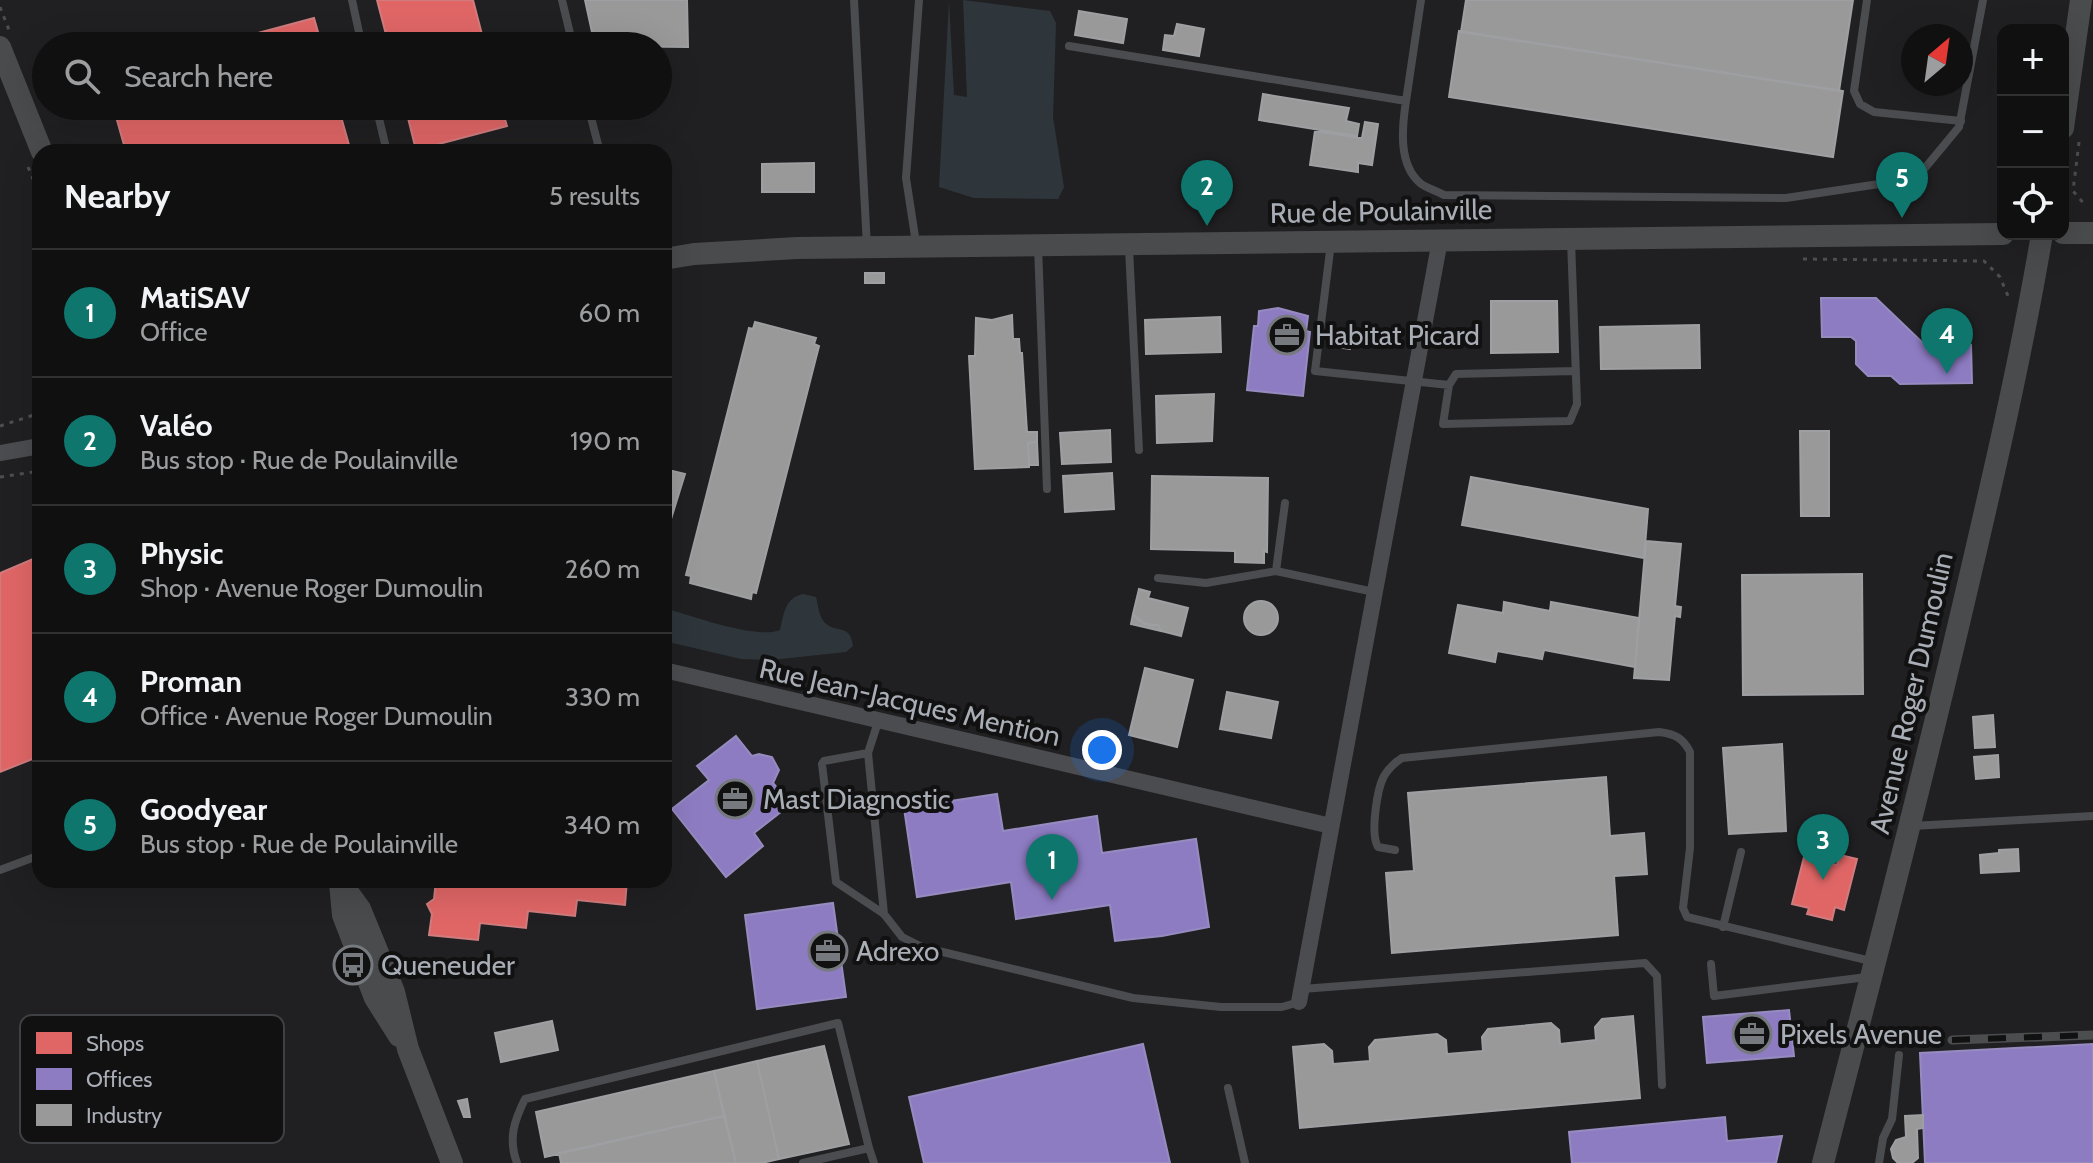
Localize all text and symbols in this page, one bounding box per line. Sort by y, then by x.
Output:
north arrow [1901,24,1973,96]
map controls [1997,24,2069,240]
button: + [1997,24,2069,96]
search box [32,32,672,120]
icon: search [60,54,104,98]
text: Search here [124,58,273,95]
button: − [1997,96,2069,168]
pin: 5 [1876,152,1928,218]
pin: 2 [1181,160,1233,226]
button: locate [1997,168,2069,240]
text: Nearby [64,175,171,217]
text: 5 results [549,180,640,212]
street label: Rue de Poulainville [1270,192,1492,230]
text: MatiSAV [140,279,250,316]
text: 1 [85,297,95,329]
text: 60 m [578,297,640,329]
pin: 4 [1921,308,1973,374]
office icon: Habitat Picard [1266,314,1308,356]
text: Office [140,316,208,348]
place label: Habitat Picard [1315,318,1480,352]
text: Valéo [140,407,213,444]
text: 2 [83,425,97,457]
text: 190 m [570,425,640,457]
text: Bus stop · Rue de Poulainville [140,444,458,476]
text: Physic [140,535,223,572]
street label: Avenue Roger Dumoulin [1862,549,1960,837]
text: 3 [83,553,97,585]
text: 260 m [565,553,640,585]
text: Shop · Avenue Roger Dumoulin [140,572,483,604]
street label: Rue Jean-Jacques Mention [756,651,1064,753]
text: Proman [140,663,242,700]
text: 4 [82,681,98,713]
text: 330 m [565,681,640,713]
text: Office · Avenue Roger Dumoulin [140,700,493,732]
your location [1082,730,1122,770]
office icon: Mast Diagnostic [714,778,756,820]
place label: Mast Diagnostic [763,782,951,816]
text: Goodyear [140,791,267,828]
text: 5 [83,809,97,841]
text: 340 m [564,809,640,841]
pin: 3 [1797,814,1849,880]
text: Bus stop · Rue de Poulainville [140,828,458,860]
pin: 1 [1026,834,1078,900]
office icon: Adrexo [807,930,849,972]
place label: Adrexo [856,934,939,968]
bus stop icon: Queneuder [332,944,374,986]
place label: Queneuder [381,948,515,982]
office icon: Pixels Avenue [1731,1013,1773,1055]
legend [20,1015,284,1143]
place label: Pixels Avenue [1780,1017,1942,1051]
text: Shops [86,1030,144,1057]
text: Offices [86,1066,152,1093]
text: Industry [86,1102,162,1129]

